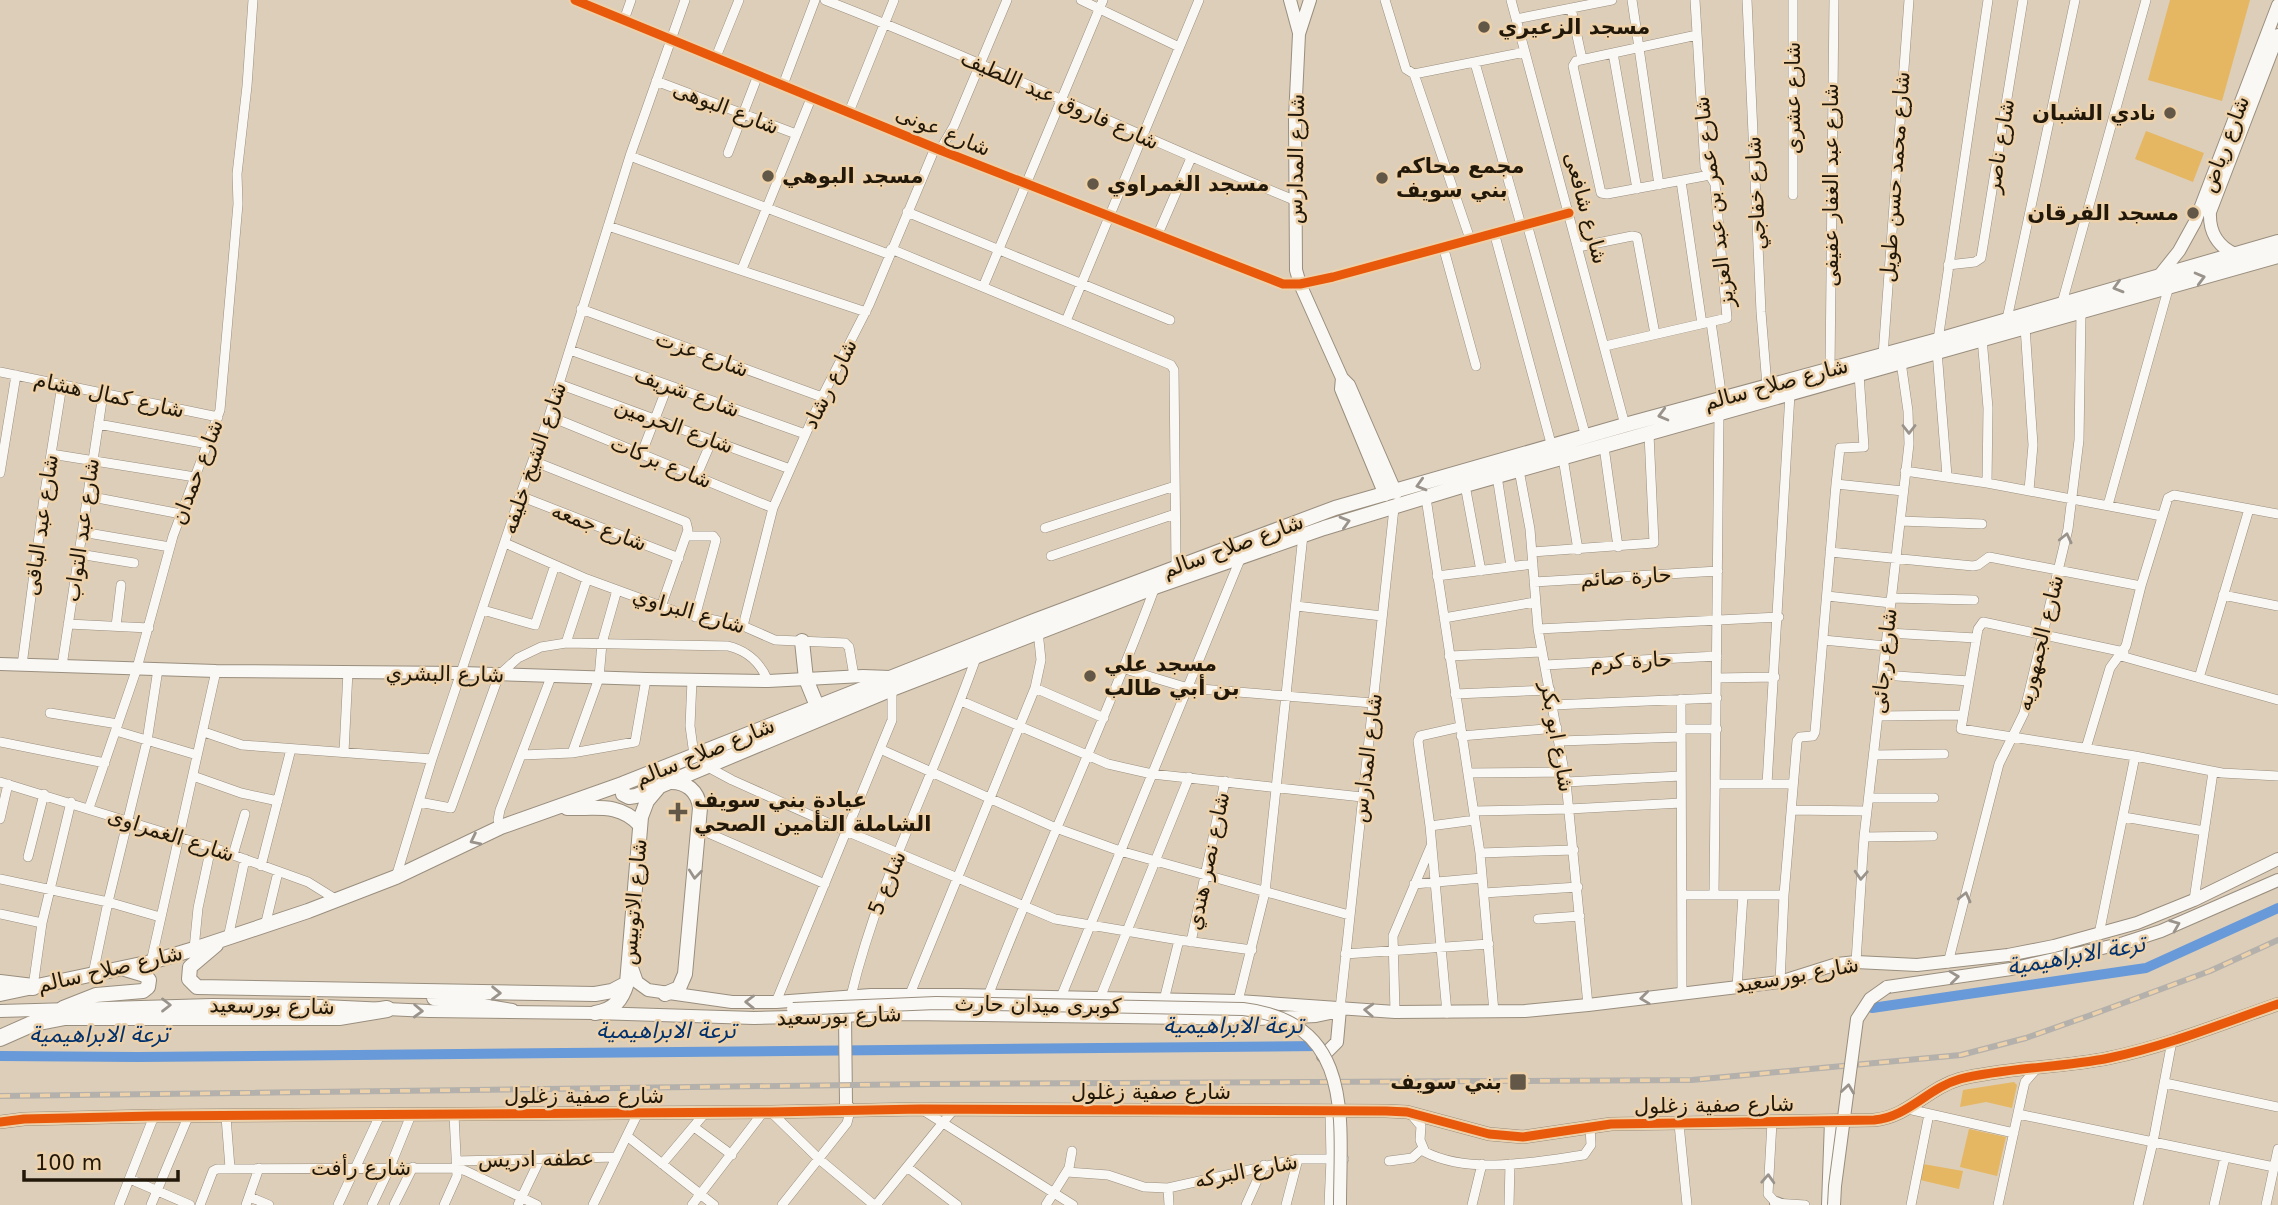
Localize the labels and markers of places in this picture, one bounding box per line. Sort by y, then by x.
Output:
place label: مسجد الزعيري [1498,15,1650,40]
marker: مسجد الزعيري [1476,19,1492,35]
place label: نادي الشبان [2032,101,2156,126]
marker: نادي الشبان [2162,105,2178,121]
place label: مجمع محاكم بني سويف [1396,154,1525,202]
place label: مسجد البوهي [782,164,924,188]
marker: مسجد البوهي [760,168,776,184]
marker: مجمع محاكم بني سويف [1374,170,1390,186]
place label: مسجد الغمراوي [1107,172,1270,197]
marker: مسجد الغمراوي [1085,176,1101,192]
place label: مسجد الفرقان [2027,201,2179,225]
marker: مسجد الفرقان [2185,205,2201,221]
place label: مسجد علي بن أبي طالب [1104,652,1240,700]
marker: مسجد علي بن أبي طالب [1082,668,1098,684]
place label: عيادة بني سويف الشاملة التأمين الصحي [694,788,931,836]
marker: عيادة بني سويف الشاملة التأمين الصحي [668,802,688,822]
place label: بني سويف [1390,1070,1502,1094]
marker: بني سويف [1508,1072,1528,1092]

